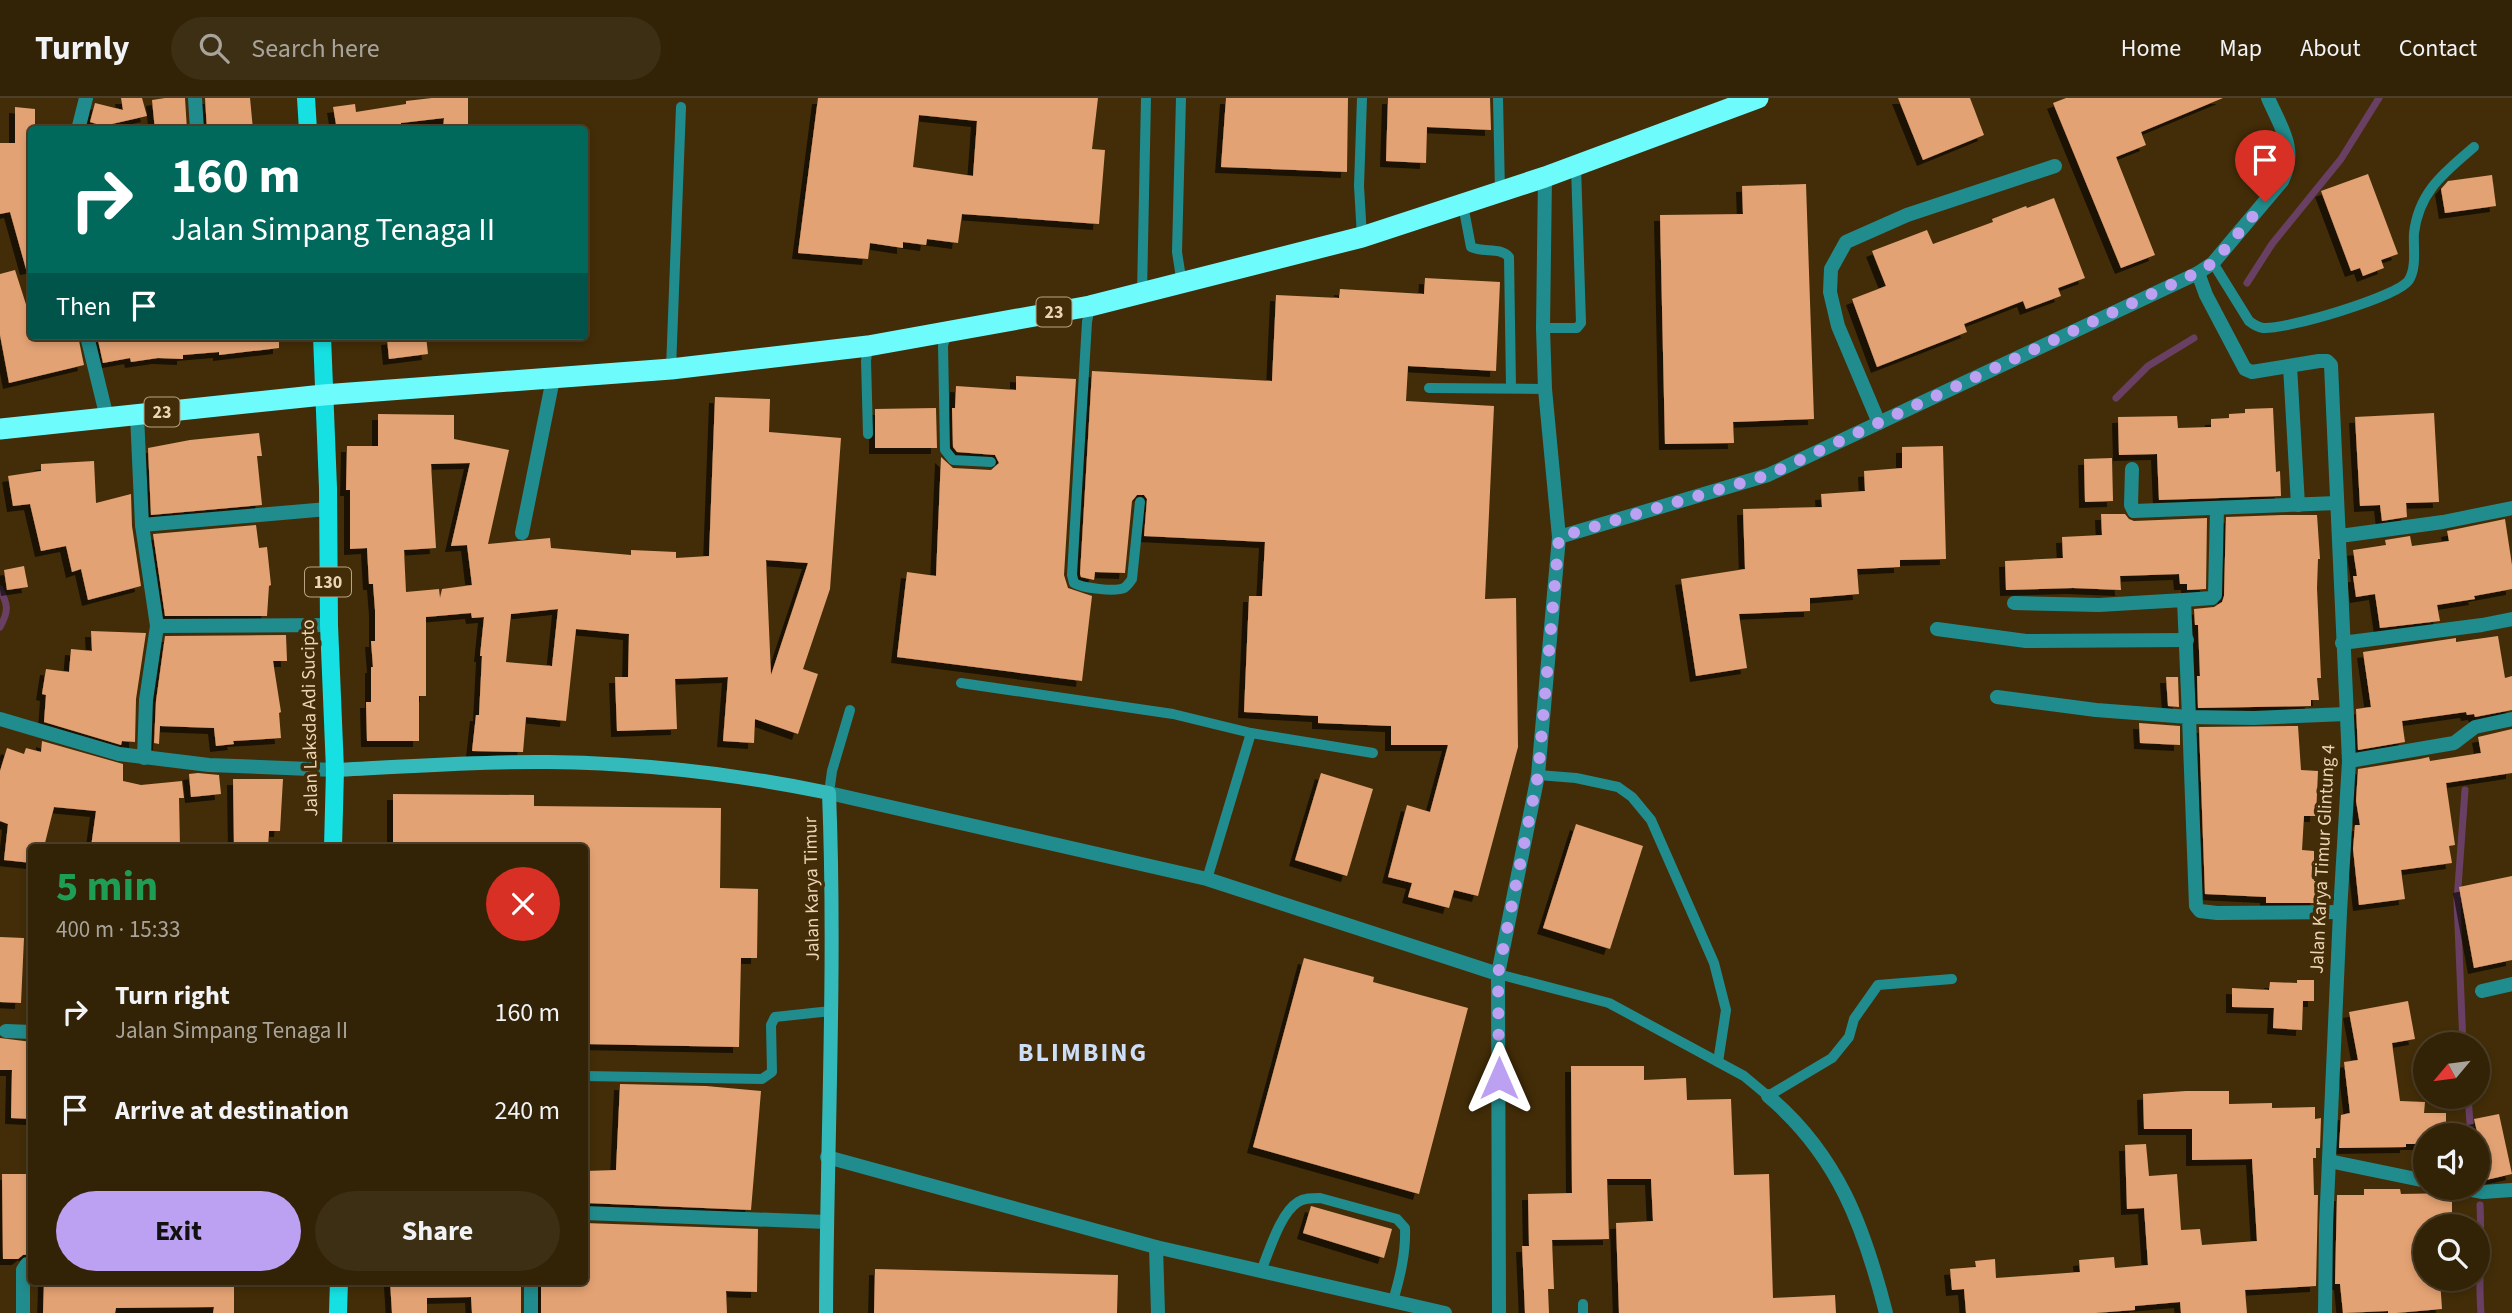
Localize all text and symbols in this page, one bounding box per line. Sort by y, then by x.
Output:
search box [171,17,661,80]
text: Turnly [35,25,129,72]
icon: search [195,29,233,67]
text: Search here [251,30,380,67]
text: Home [2121,31,2181,66]
text: Map [2219,31,2262,66]
text: About [2300,31,2361,66]
text: Contact [2399,31,2477,66]
pin [2235,130,2295,202]
icon: arrive [2246,141,2284,179]
text: 160 m [171,142,300,212]
icon: right [56,154,147,245]
text: Jalan Simpang Tenaga II [171,207,495,253]
icon: arrive [125,287,163,325]
text: Then [56,288,111,325]
road number: 23 [1036,298,1072,327]
road number: 23 [144,398,180,426]
road number: 130 [305,568,351,596]
street label: Jalan Laksda Adi Sucipto [295,619,325,817]
street label: Jalan Karya Timur Glintung 4 [2304,744,2342,974]
street label: Jalan Karya Timur [797,816,827,961]
text: 5 min [56,857,158,917]
button: close [486,867,560,941]
text: 400 m · 15:33 [56,913,180,946]
text: Turn right [115,977,230,1014]
icon: right [56,993,94,1031]
text: 160 m [494,994,560,1031]
text: Jalan Simpang Tenaga II [115,1014,348,1047]
north arrow [2413,1032,2490,1110]
map controls [2413,1032,2490,1291]
district label: BLIMBING [1018,1034,1148,1071]
position arrow [1462,1041,1536,1115]
icon: arrive [56,1091,94,1129]
text: Arrive at destination [115,1092,349,1129]
text: 240 m [494,1092,560,1129]
button: sound [2413,1123,2490,1200]
button: Exit [56,1191,301,1271]
button: Share [315,1191,560,1271]
button: search [2413,1214,2490,1291]

